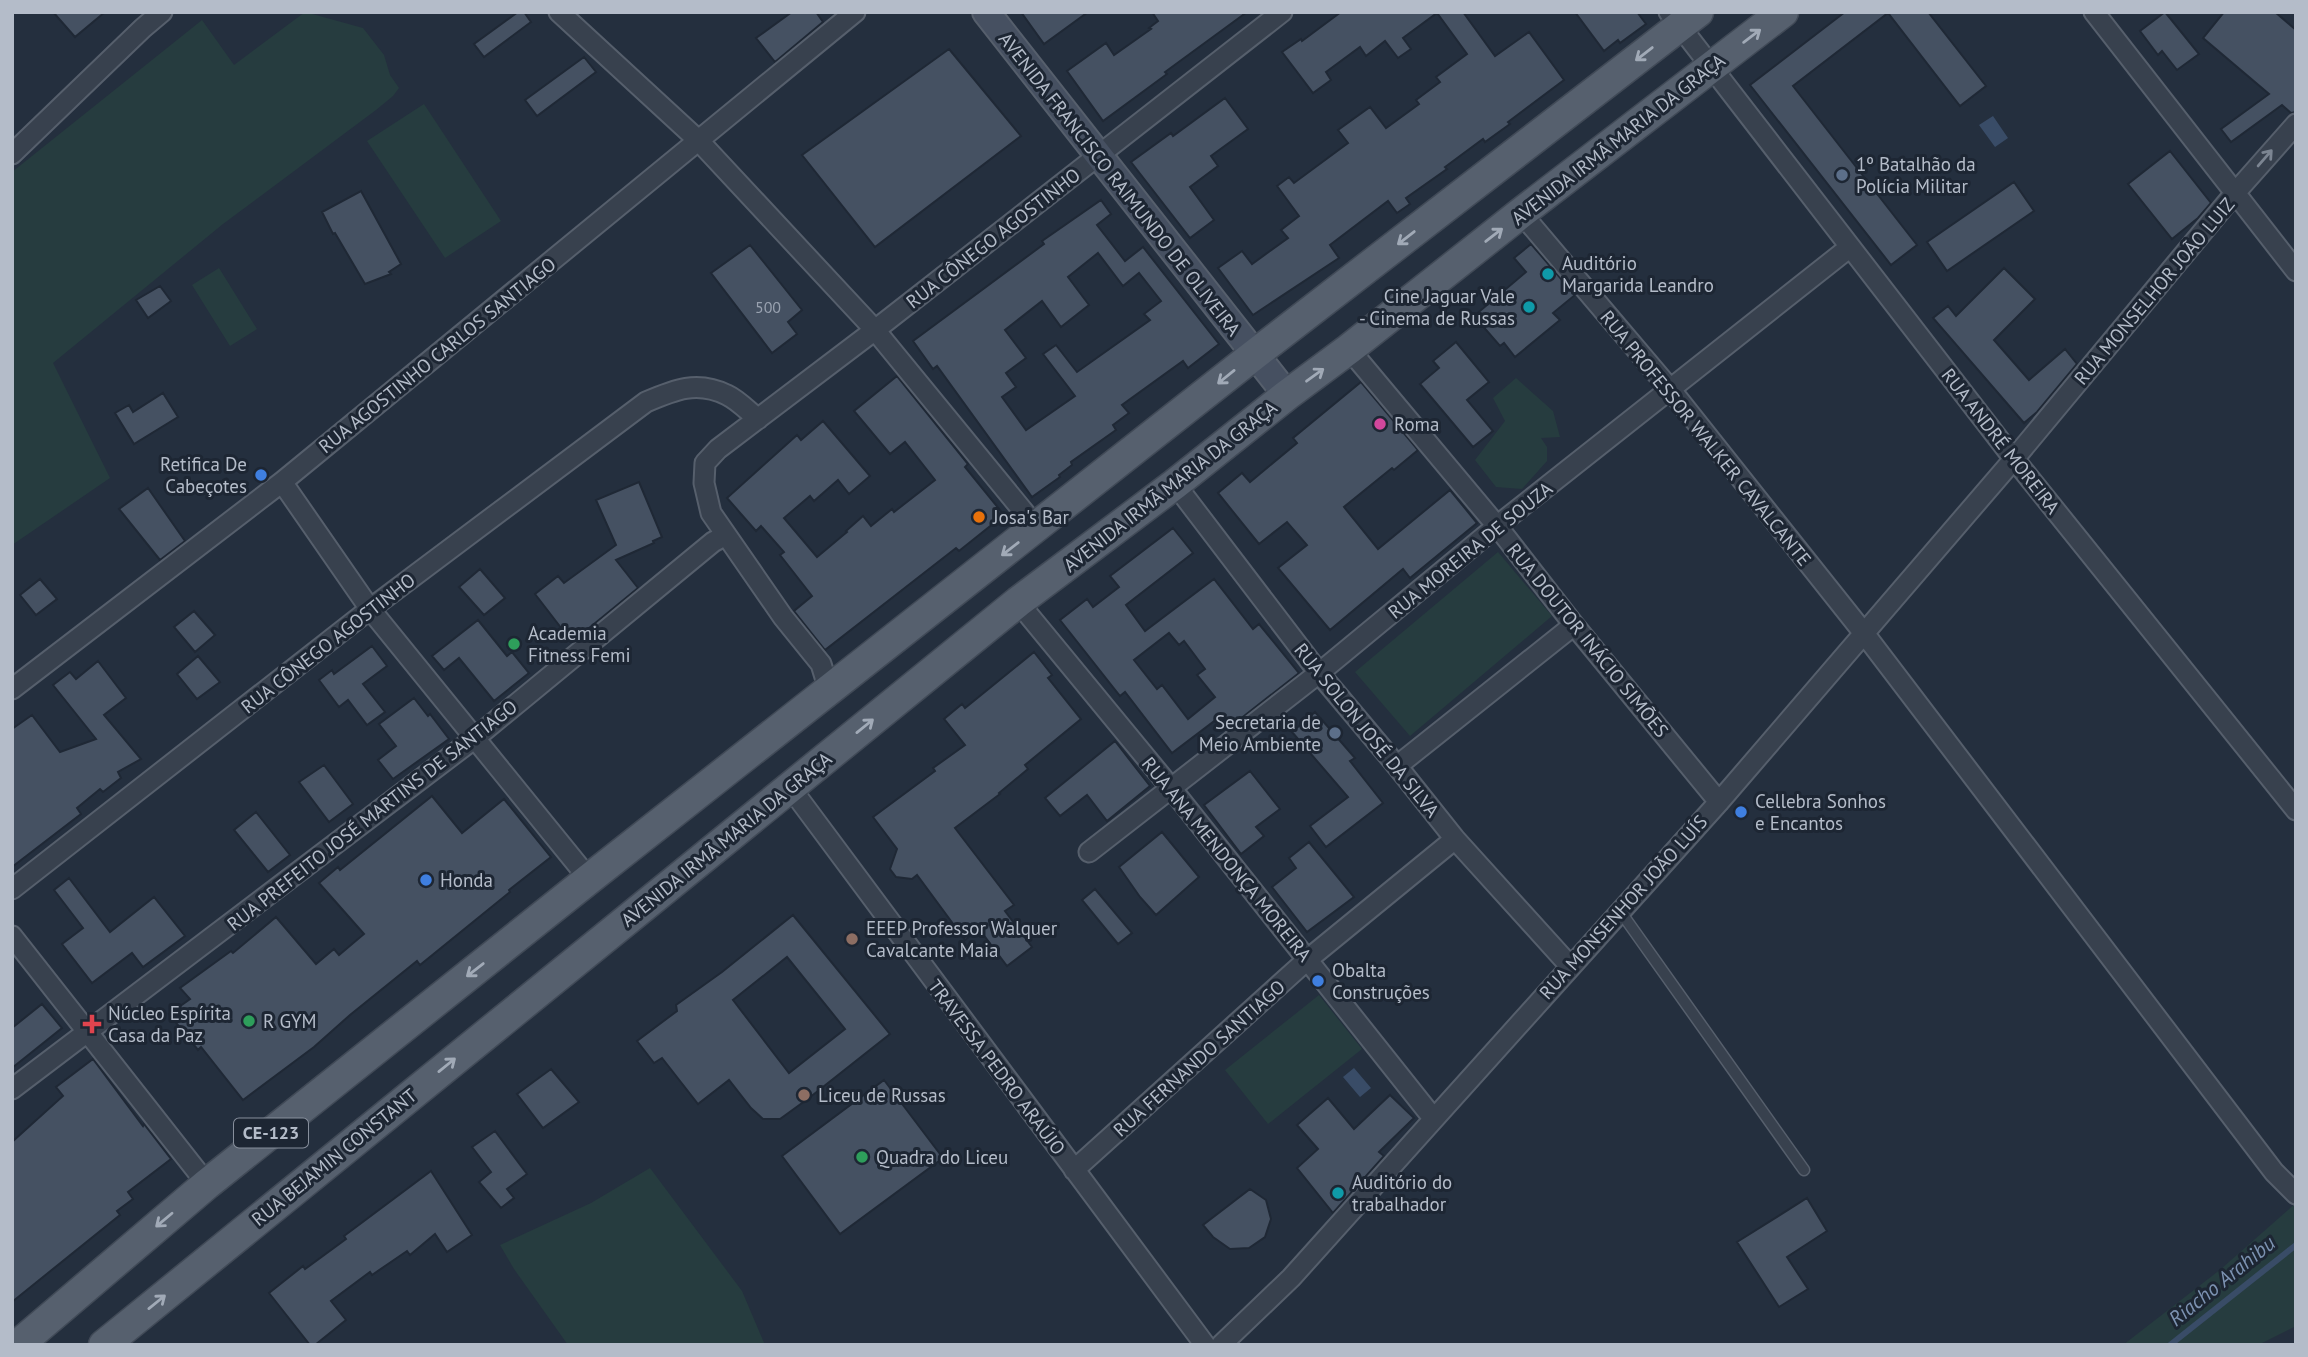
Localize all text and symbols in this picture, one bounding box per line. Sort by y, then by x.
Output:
street label: AVENIDA FRANCISCO RAIMUNDO DE OLIVEIRA [994,27,1246,341]
one-way arrow [1742,29,1761,44]
one-way arrow [1636,47,1654,62]
street label: AVENIDA IRMÃ MARIA DA GRAÇA [1506,48,1730,230]
one-way arrow [2257,150,2273,168]
place label: 1º Batalhão da Polícia Militar [1856,152,1976,198]
street label: RUA CÔNEGO AGOSTINHO [901,163,1085,313]
marker: 1º Batalhão da Polícia Militar [1834,167,1850,183]
street label: RUA MONSELHOR JOÃO LUIZ [2069,193,2239,389]
one-way arrow [1484,227,1503,242]
one-way arrow [1397,230,1416,245]
place label: Auditório Margarida Leandro [1562,251,1714,297]
street label: RUA AGOSTINHO CARLOS SANTIAGO [314,252,560,458]
marker: Auditório Margarida Leandro [1540,266,1556,282]
place label: Cine Jaguar Vale - Cinema de Russas [1359,284,1515,330]
house number: 500 [755,297,781,317]
marker: Cine Jaguar Vale - Cinema de Russas [1521,299,1537,315]
street label: RUA PROFESSOR WALKER CAVALCANTE [1595,305,1817,571]
street label: RUA ANDRÉ MOREIRA [1937,363,2065,519]
one-way arrow [1305,367,1323,382]
one-way arrow [1218,370,1236,385]
street label: AVENIDA IRMÃ MARIA DA GRAÇA [1058,395,1282,577]
place label: Roma [1394,412,1439,436]
marker: Roma [1372,416,1388,432]
place label: Retifica De Cabeçotes [160,452,247,498]
marker: Retifica De Cabeçotes [253,467,269,483]
street label: RUA MOREIRA DE SOUZA [1383,476,1557,624]
place label: Josa's Bar [992,505,1070,529]
marker: Josa's Bar [971,509,987,525]
street label: RUA DOUTOR INÁCIO SIMÕES [1502,538,1674,742]
one-way arrow [1001,542,1019,557]
street label: RUA CÔNEGO AGOSTINHO [236,568,420,718]
place label: Academia Fitness Femi [528,621,630,667]
marker: Academia Fitness Femi [506,636,522,652]
street label: RUA SOLON JOSÉ DA SILVA [1289,638,1445,822]
street label: RUA PREFEITO JOSÉ MARTINS DE SANTIAGO [222,694,522,936]
place label: Secretaria de Meio Ambiente [1199,710,1321,756]
one-way arrow [856,718,874,734]
marker: Secretaria de Meio Ambiente [1327,725,1343,741]
street label: AVENIDA IRMÃ MARIA DA GRAÇA [616,746,836,932]
street label: RUA ANA MENDONÇA MOREIRA [1137,752,1317,966]
place label: Cellebra Sonhos e Encantos [1755,789,1886,835]
marker: Cellebra Sonhos e Encantos [1733,804,1749,820]
street label: RUA MONSENHOR JOÃO LUÍS [1534,810,1712,1004]
place label: Honda [440,868,493,892]
marker: Honda [418,872,434,888]
place label: EEEP Professor Walquer Cavalcante Maia [866,916,1058,962]
marker: EEEP Professor Walquer Cavalcante Maia [844,931,860,947]
place label: Obalta Construções [1332,958,1430,1004]
one-way arrow [467,963,485,978]
marker: Obalta Construções [1310,973,1326,989]
street label: RUA FERNANDO SANTIAGO [1108,974,1290,1142]
street label: TRAVESSA PEDRO ARAÚJO [923,975,1071,1159]
place label: Núcleo Espírita Casa da Paz [108,1001,231,1047]
place label: R GYM [263,1009,317,1033]
marker: R GYM [241,1013,257,1029]
marker: Núcleo Espírita Casa da Paz [82,1014,102,1034]
one-way arrow [438,1057,456,1072]
street label: RUA BEJAMIN CONSTANT [247,1083,422,1231]
place label: Liceu de Russas [818,1083,946,1107]
marker: Liceu de Russas [796,1087,812,1103]
road number: CE-123 [234,1118,308,1148]
place label: Quadra do Liceu [876,1145,1008,1169]
marker: Quadra do Liceu [854,1149,870,1165]
place label: Auditório do trabalhador [1352,1170,1452,1216]
marker: Auditório do trabalhador [1330,1185,1346,1201]
one-way arrow [156,1212,174,1228]
water label: Riacho Arahibu [2163,1229,2281,1332]
one-way arrow [148,1294,166,1309]

